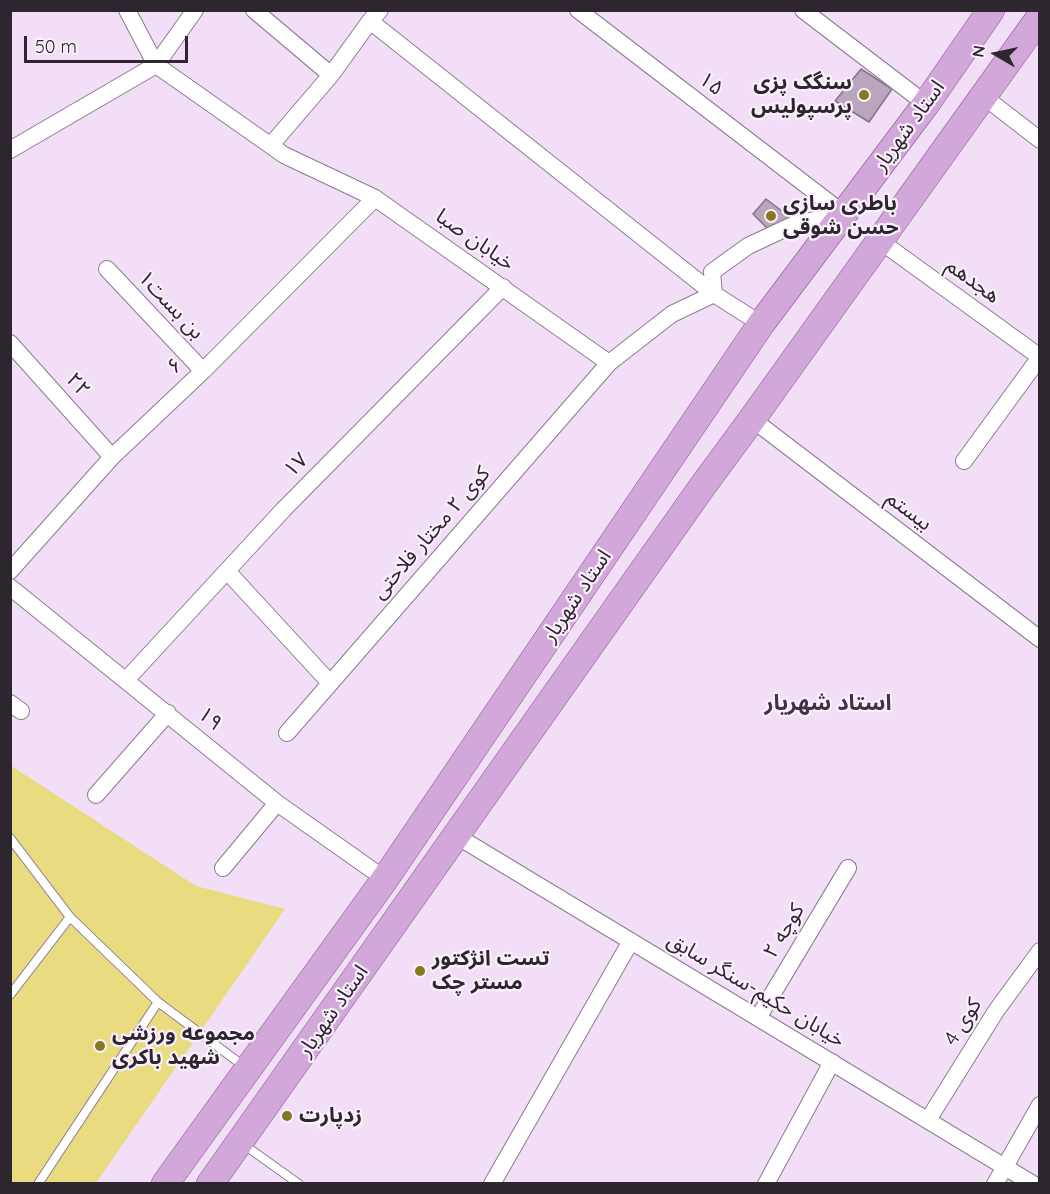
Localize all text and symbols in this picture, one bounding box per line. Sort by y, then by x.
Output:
scale bar [27,24,190,62]
north arrow [966,24,1026,84]
text: 50 m [35,35,77,58]
text: N [967,44,989,59]
street label: ۱۵ [694,67,728,101]
place label: سنگک پزی پرسپولیس [751,70,852,120]
street label: استاد شهریار [868,76,950,176]
marker: سنگک پزی پرسپولیس [857,88,871,102]
place label: باطری سازی حسن شوقی [783,191,899,241]
street label: خیابان صبا [431,204,519,276]
marker: باطری سازی حسن شوقی [764,209,778,223]
street label: هجدهم [941,253,1005,309]
street label: بن بست۱ [133,265,209,345]
street label: ۶ [162,353,188,379]
street label: ۲۲ [61,368,95,402]
street label: ۱۷ [279,448,313,482]
street label: کوی ۲ مختار فلاحتی [367,462,495,604]
street label: بیستم [881,486,937,536]
street label: استاد شهریار [537,545,617,647]
district label: استاد شهریار [764,690,892,716]
street label: ۱۹ [193,702,227,736]
street label: کوچه ۲ [758,899,810,963]
street label: خیابان حکیم-سنگر سابق [663,927,849,1053]
place label: تست انژکتور مستر چک [432,946,550,996]
street label: استاد شهریار [292,960,374,1062]
marker: تست انژکتور مستر چک [413,964,427,978]
street label: کوی 4 [939,994,987,1050]
place label: مجموعه ورزشی شهید باکری [112,1021,255,1071]
marker: مجموعه ورزشی شهید باکری [93,1039,107,1053]
place label: زدپارت [299,1103,362,1129]
marker: زدپارت [280,1109,294,1123]

